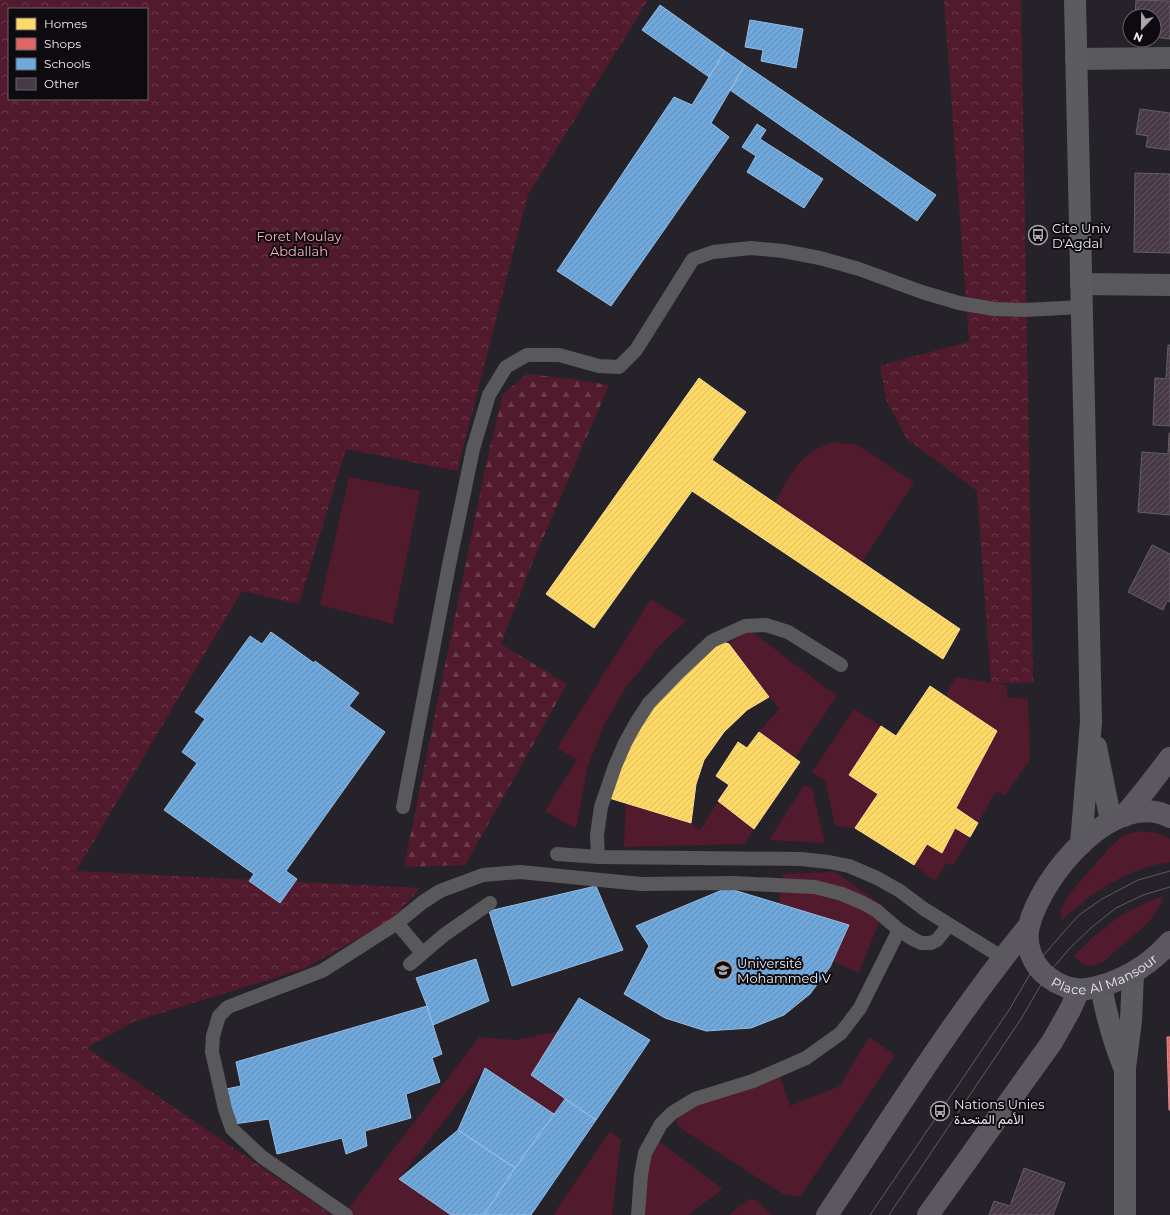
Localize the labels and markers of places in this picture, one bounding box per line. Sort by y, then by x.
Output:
place label: Cite Univ D'Agdal [1052,220,1111,251]
bus stop icon: Cite Univ D'Agdal [1027,224,1049,246]
place label: Université Mohammed V [737,955,832,986]
school or university icon: Université Mohammed V [712,959,734,981]
place label: Nations Unies الأمم المتحدة [954,1096,1044,1128]
bus stop icon: Nations Unies الأمم المتحدة [929,1100,951,1122]

